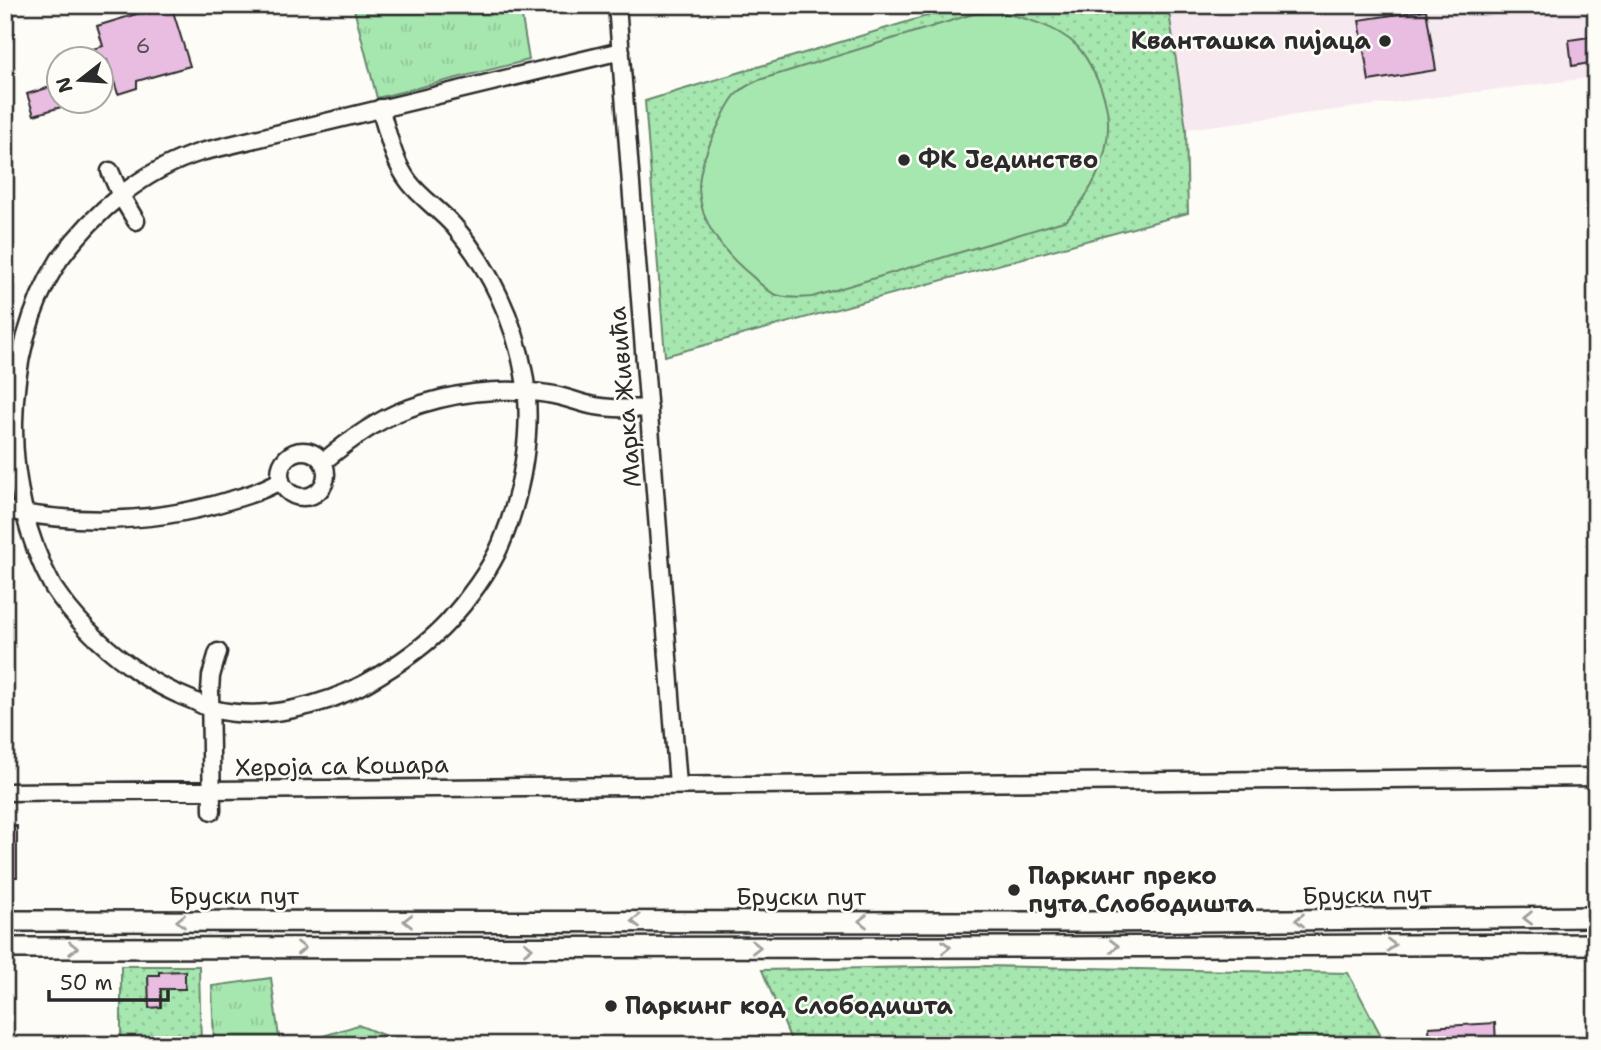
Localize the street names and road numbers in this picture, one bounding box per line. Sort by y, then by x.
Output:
street label: Марка Живића [601,305,649,489]
street label: Хероја са Кошара [235,748,449,784]
street label: Бруски пут [1302,878,1433,912]
street label: Бруски пут [169,880,300,912]
street label: Бруски пут [736,881,867,913]

